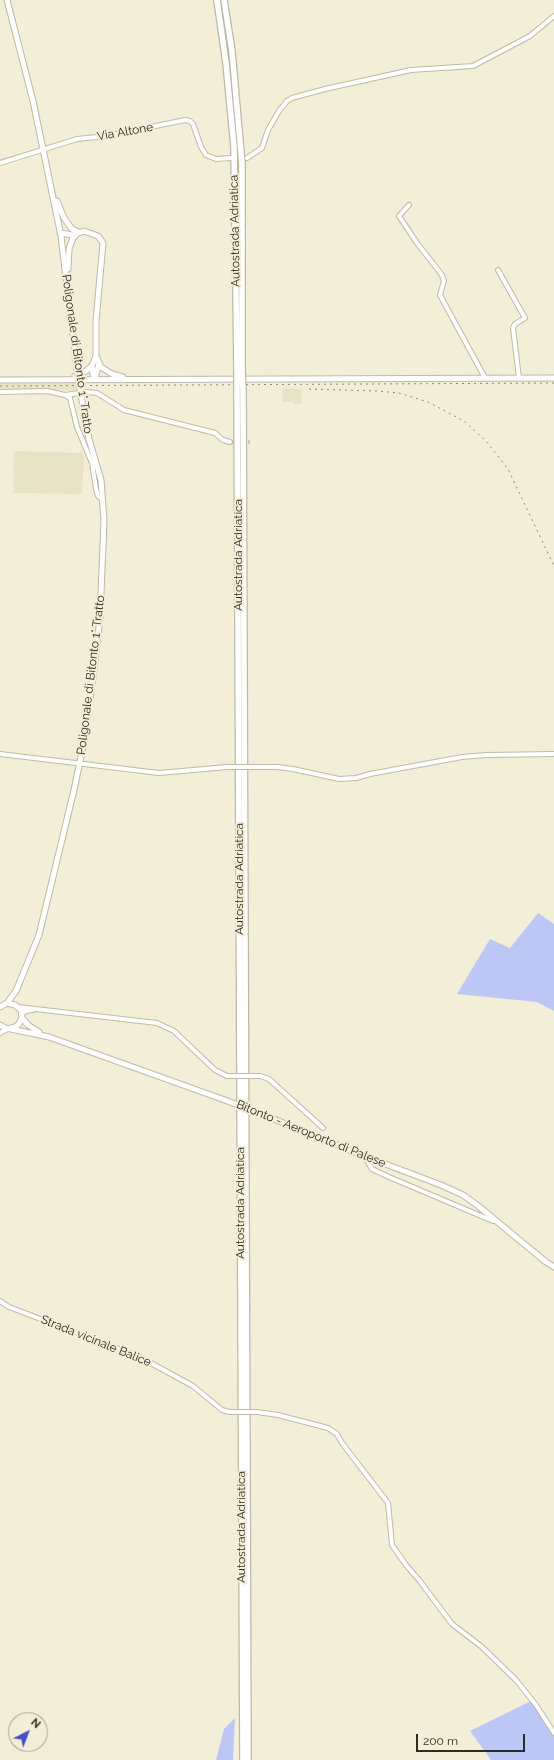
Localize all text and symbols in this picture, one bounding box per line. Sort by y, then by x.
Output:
street label: Via Altone [96,120,154,144]
street label: Autostrada Adriatica [227,175,243,287]
street label: Poligonale di Bitonto 1° Tratto [59,273,95,435]
street label: Autostrada Adriatica [231,499,245,611]
street label: Poligonale di Bitonto 1° Tratto [74,594,108,756]
street label: Autostrada Adriatica [232,823,246,935]
street label: Bitonto - Aeroporto di Palese [234,1097,388,1171]
street label: Autostrada Adriatica [233,1147,247,1259]
street label: Strada vicinale Balice [39,1312,153,1370]
street label: Autostrada Adriatica [234,1471,248,1583]
north arrow [8,1712,48,1752]
text: N [28,1716,43,1731]
scale bar [418,1726,527,1752]
text: 200 m [423,1734,458,1748]

